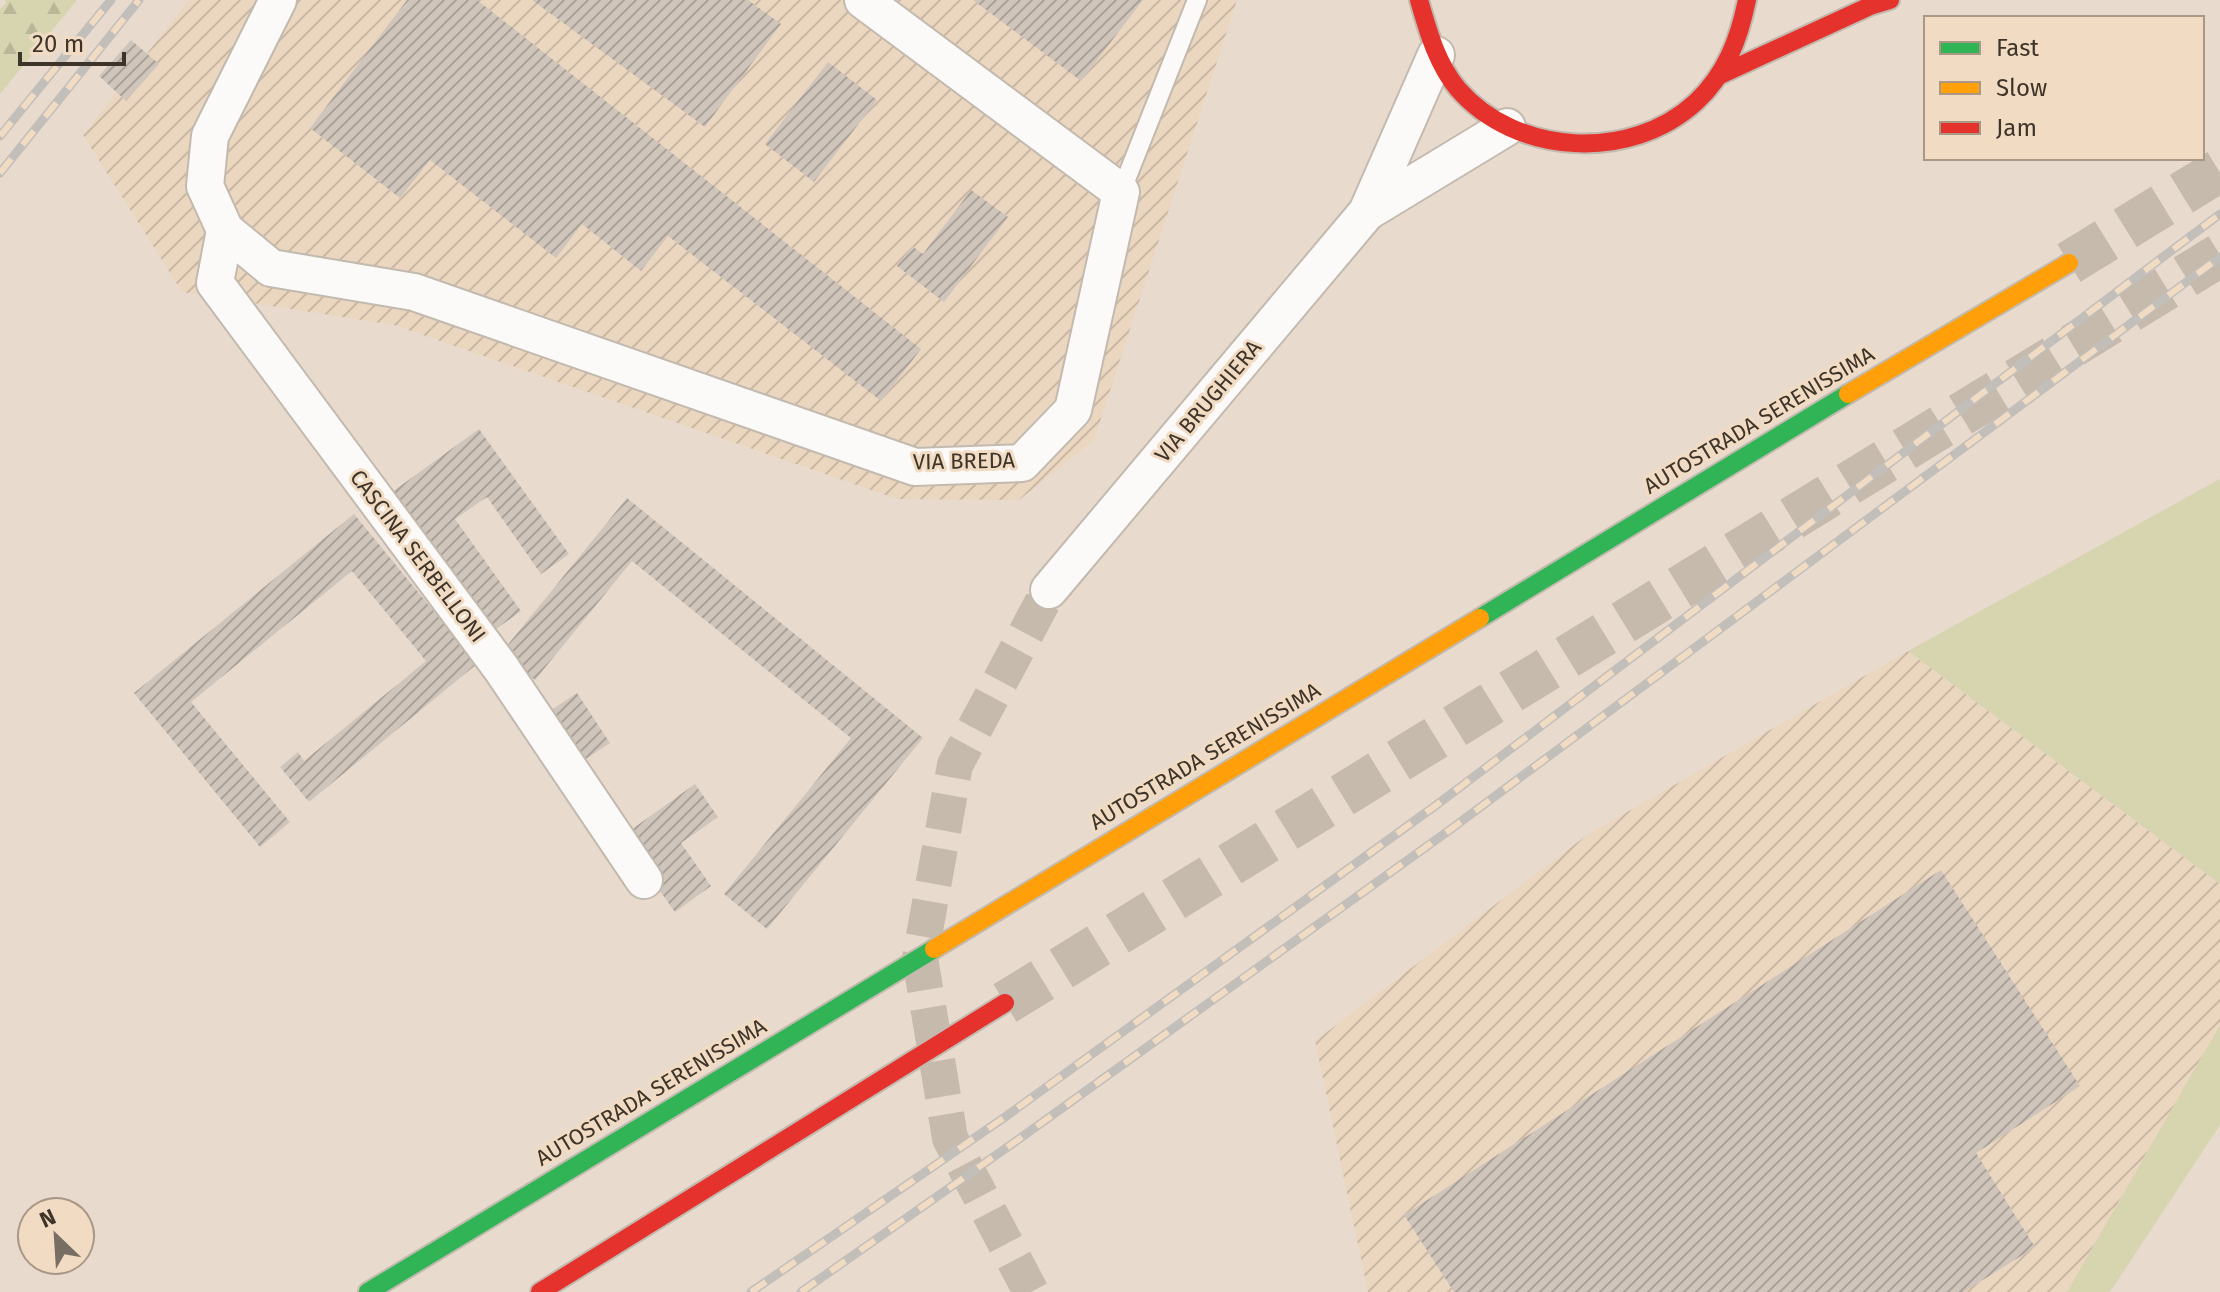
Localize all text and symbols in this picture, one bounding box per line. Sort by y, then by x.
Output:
scale bar [20,16,124,66]
legend [1924,16,2204,160]
text: 20 m [32,30,84,58]
text: Fast [1996,34,2039,62]
text: Slow [1996,74,2047,102]
text: Jam [1996,114,2037,142]
street label: VIA BRUGHIERA [1149,334,1267,468]
street label: AUTOSTRADA SERENISSIMA [1639,340,1880,500]
street label: VIA BREDA [913,447,1016,475]
street label: CASCINA SERBELLONI [344,464,492,648]
street label: AUTOSTRADA SERENISSIMA [1085,676,1326,836]
street label: AUTOSTRADA SERENISSIMA [531,1012,772,1172]
north arrow [16,1196,96,1276]
text: N [35,1203,60,1234]

